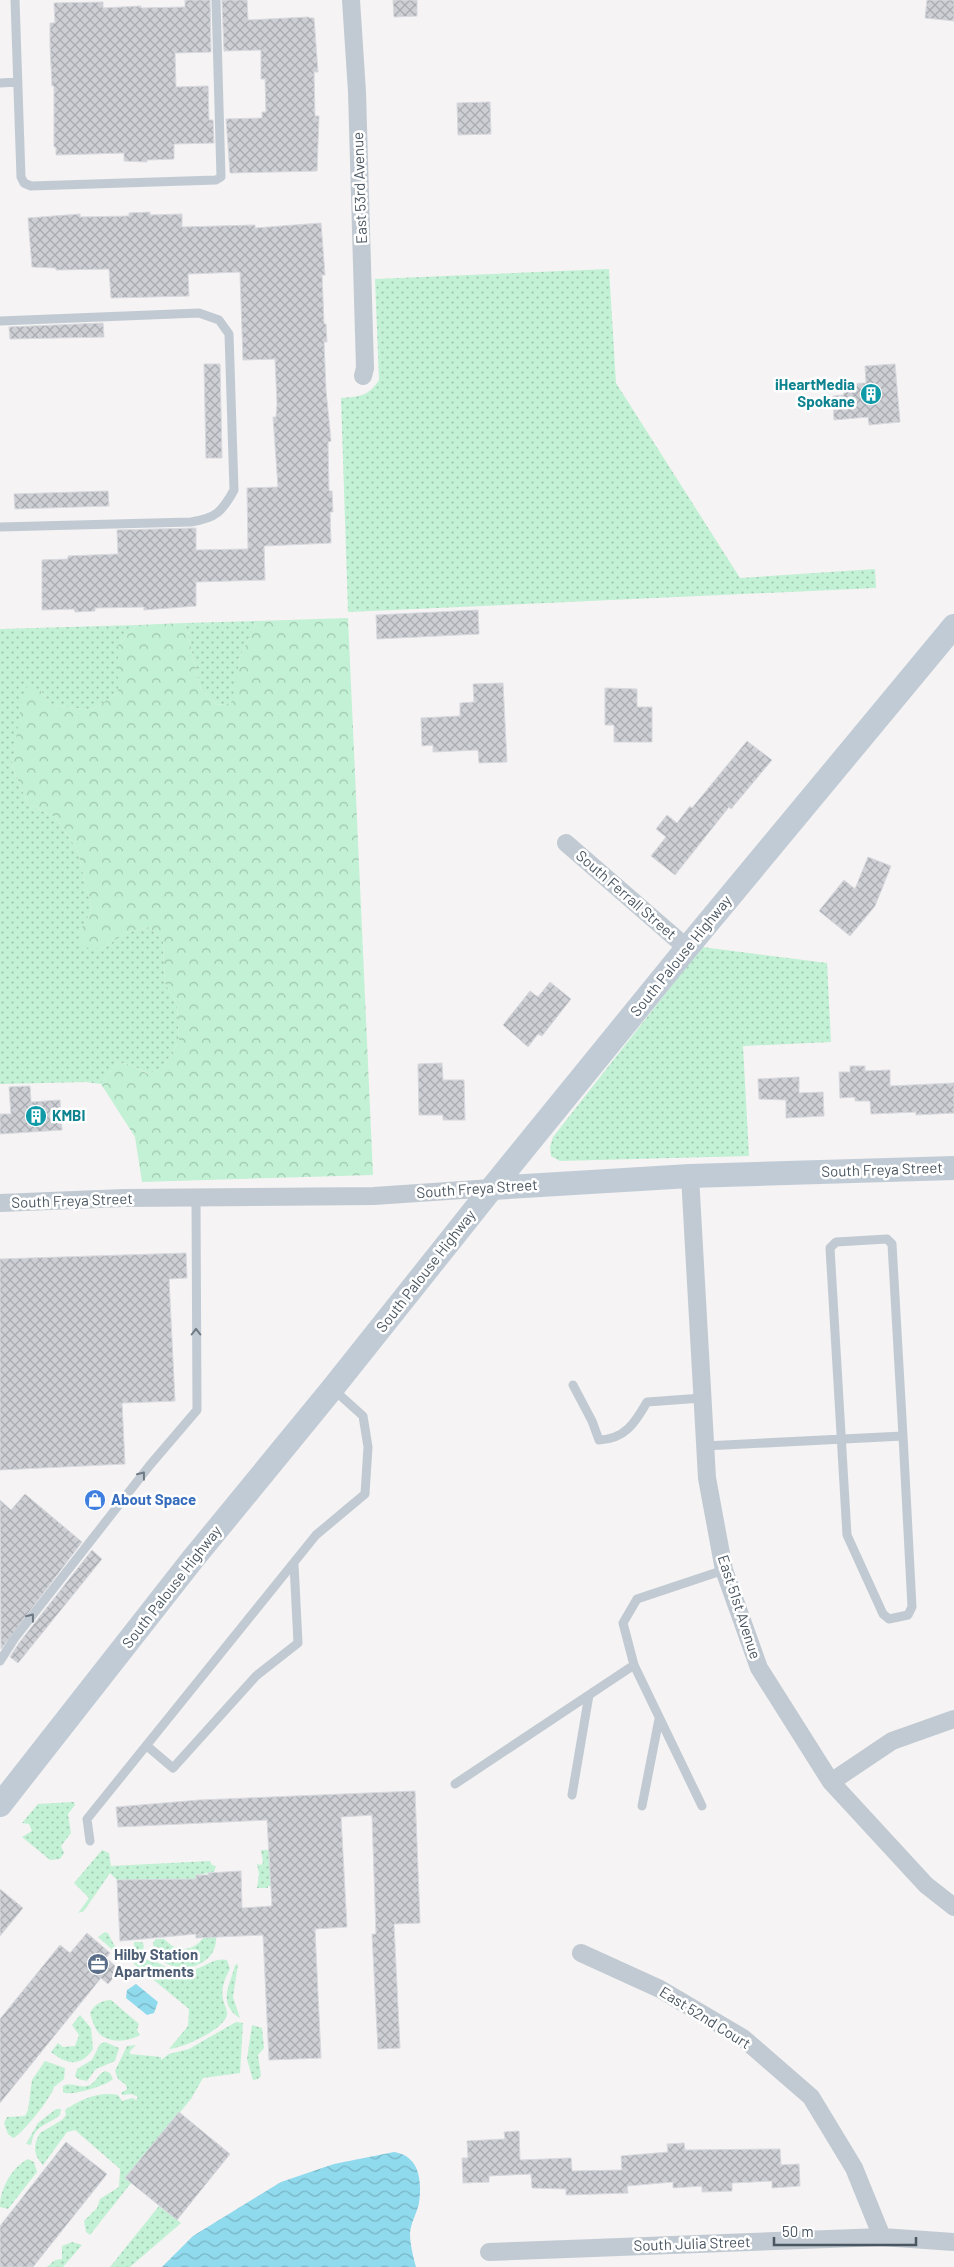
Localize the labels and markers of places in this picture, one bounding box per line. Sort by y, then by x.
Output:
place label: iHeartMedia Spokane [775,375,855,410]
building icon: iHeartMedia Spokane [859,382,883,406]
building icon: KMBI [24,1104,48,1128]
place label: KMBI [52,1106,85,1124]
shop icon: About Space [83,1488,107,1512]
place label: About Space [111,1490,196,1508]
place label: Hilby Station Apartments [114,1945,198,1980]
office icon: Hilby Station Apartments [86,1952,110,1976]

